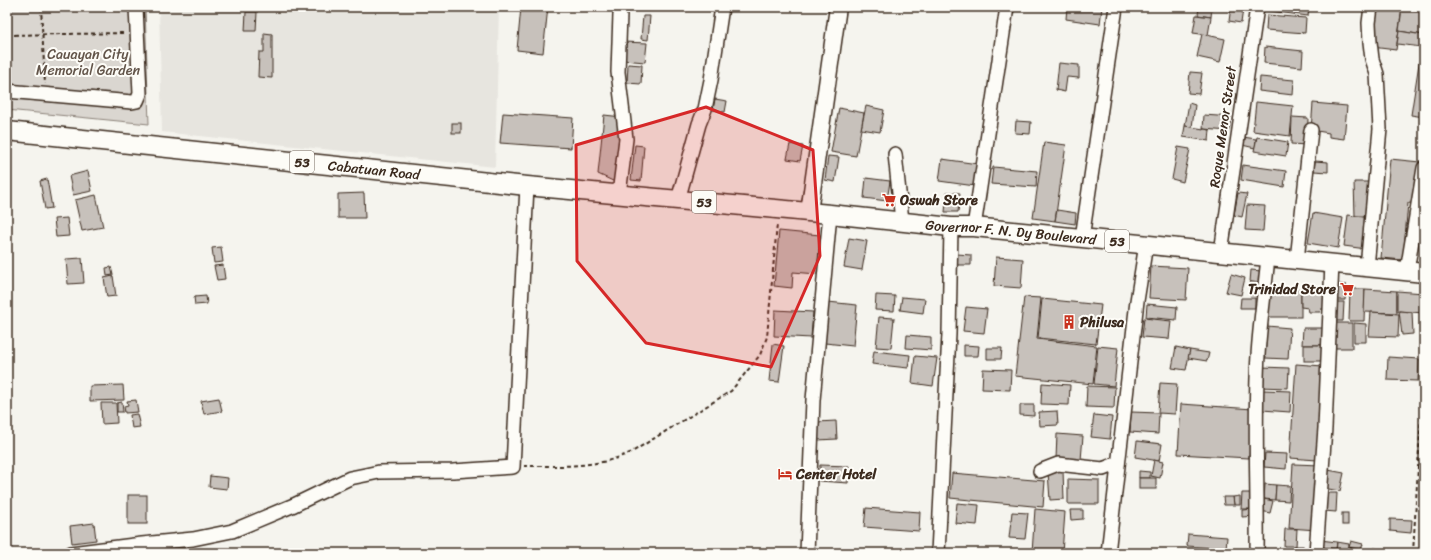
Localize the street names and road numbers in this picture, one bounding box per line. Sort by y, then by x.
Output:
street label: Roque Menor Street [1202,63,1244,189]
road number: 53 [290,151,314,173]
street label: Cabatuan Road [327,153,423,187]
road number: 53 [692,191,716,213]
street label: Governor F. N. Dy Boulevard [924,212,1099,252]
road number: 53 [1105,230,1129,252]

